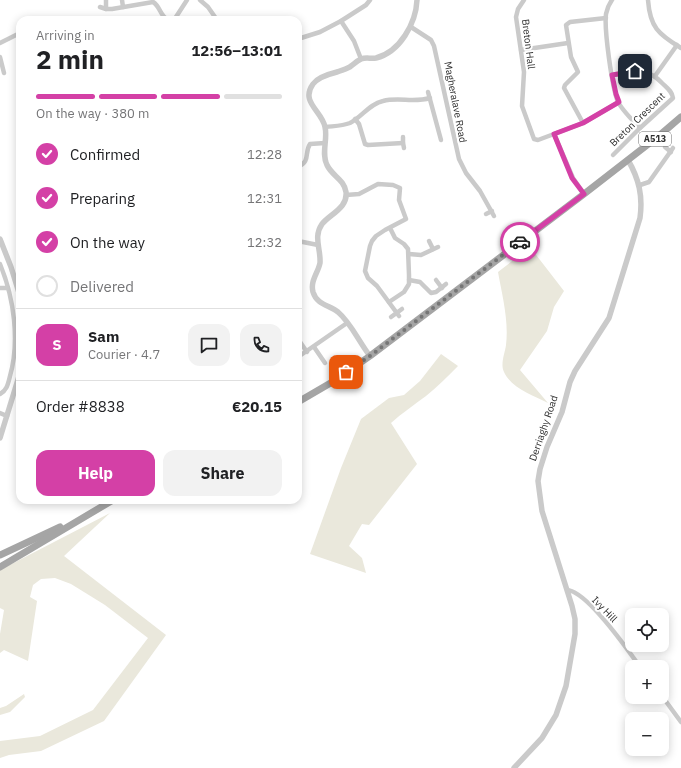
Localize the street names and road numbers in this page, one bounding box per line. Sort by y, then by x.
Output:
street label: Breton Hall [519,18,538,70]
street label: Magheralave Road [441,60,470,144]
street label: Breton Crescent [607,89,668,149]
road number: A513 [639,132,671,146]
street label: Derriaghy Road [526,394,561,463]
street label: Ivy Hill [589,594,620,625]

